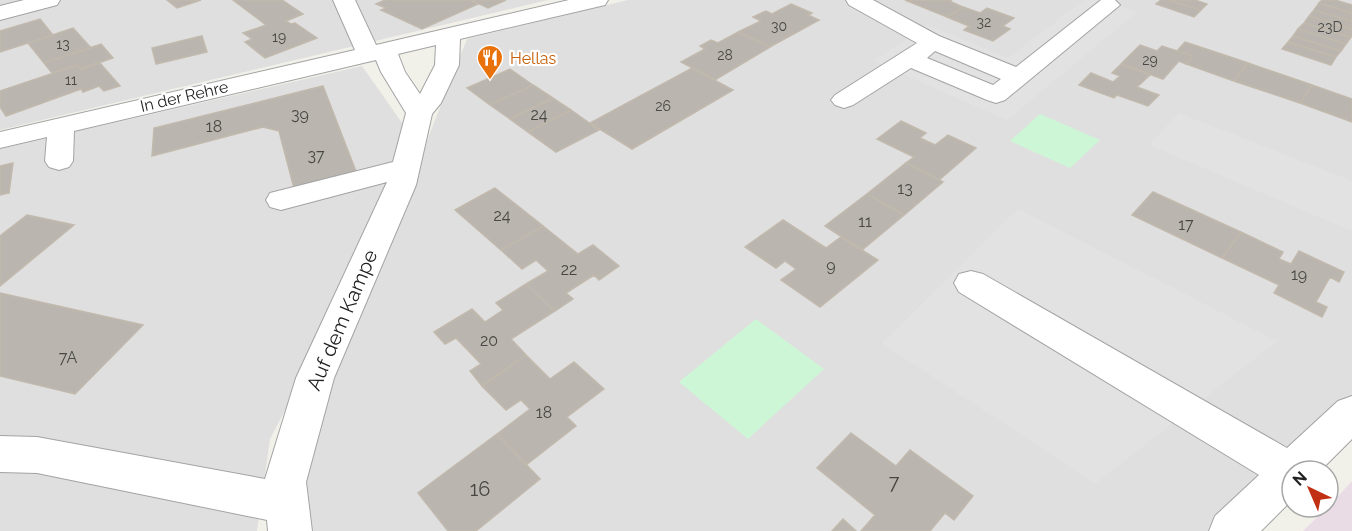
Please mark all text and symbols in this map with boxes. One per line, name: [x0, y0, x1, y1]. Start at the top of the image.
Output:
house number: 32: [977, 14, 991, 30]
house number: 30: [771, 18, 787, 34]
house number: 23D: [1318, 19, 1342, 35]
house number: 19: [272, 29, 286, 45]
house number: 13: [56, 36, 70, 52]
restaurant icon: Hellas: [475, 43, 505, 81]
house number: 28: [717, 47, 733, 63]
place label: Hellas: [510, 49, 556, 68]
house number: 29: [1142, 52, 1158, 68]
house number: 11: [65, 72, 77, 88]
street label: In der Rehre: [138, 77, 230, 116]
house number: 26: [655, 98, 671, 114]
house number: 39: [291, 105, 309, 124]
house number: 24: [530, 105, 548, 124]
house number: 18: [206, 117, 222, 136]
house number: 37: [307, 146, 325, 165]
house number: 13: [897, 179, 913, 198]
house number: 24: [493, 206, 511, 225]
house number: 11: [858, 212, 872, 231]
house number: 17: [1178, 215, 1194, 234]
street label: Auf dem Kampe: [302, 246, 383, 394]
house number: 9: [826, 256, 836, 275]
house number: 22: [561, 260, 577, 279]
house number: 19: [1291, 265, 1307, 284]
house number: 20: [480, 331, 498, 350]
house number: 7A: [59, 348, 78, 367]
house number: 18: [536, 403, 552, 422]
north arrow: [1280, 459, 1340, 519]
text: N: [1289, 467, 1311, 490]
house number: 7: [889, 470, 900, 494]
house number: 16: [470, 477, 490, 501]

